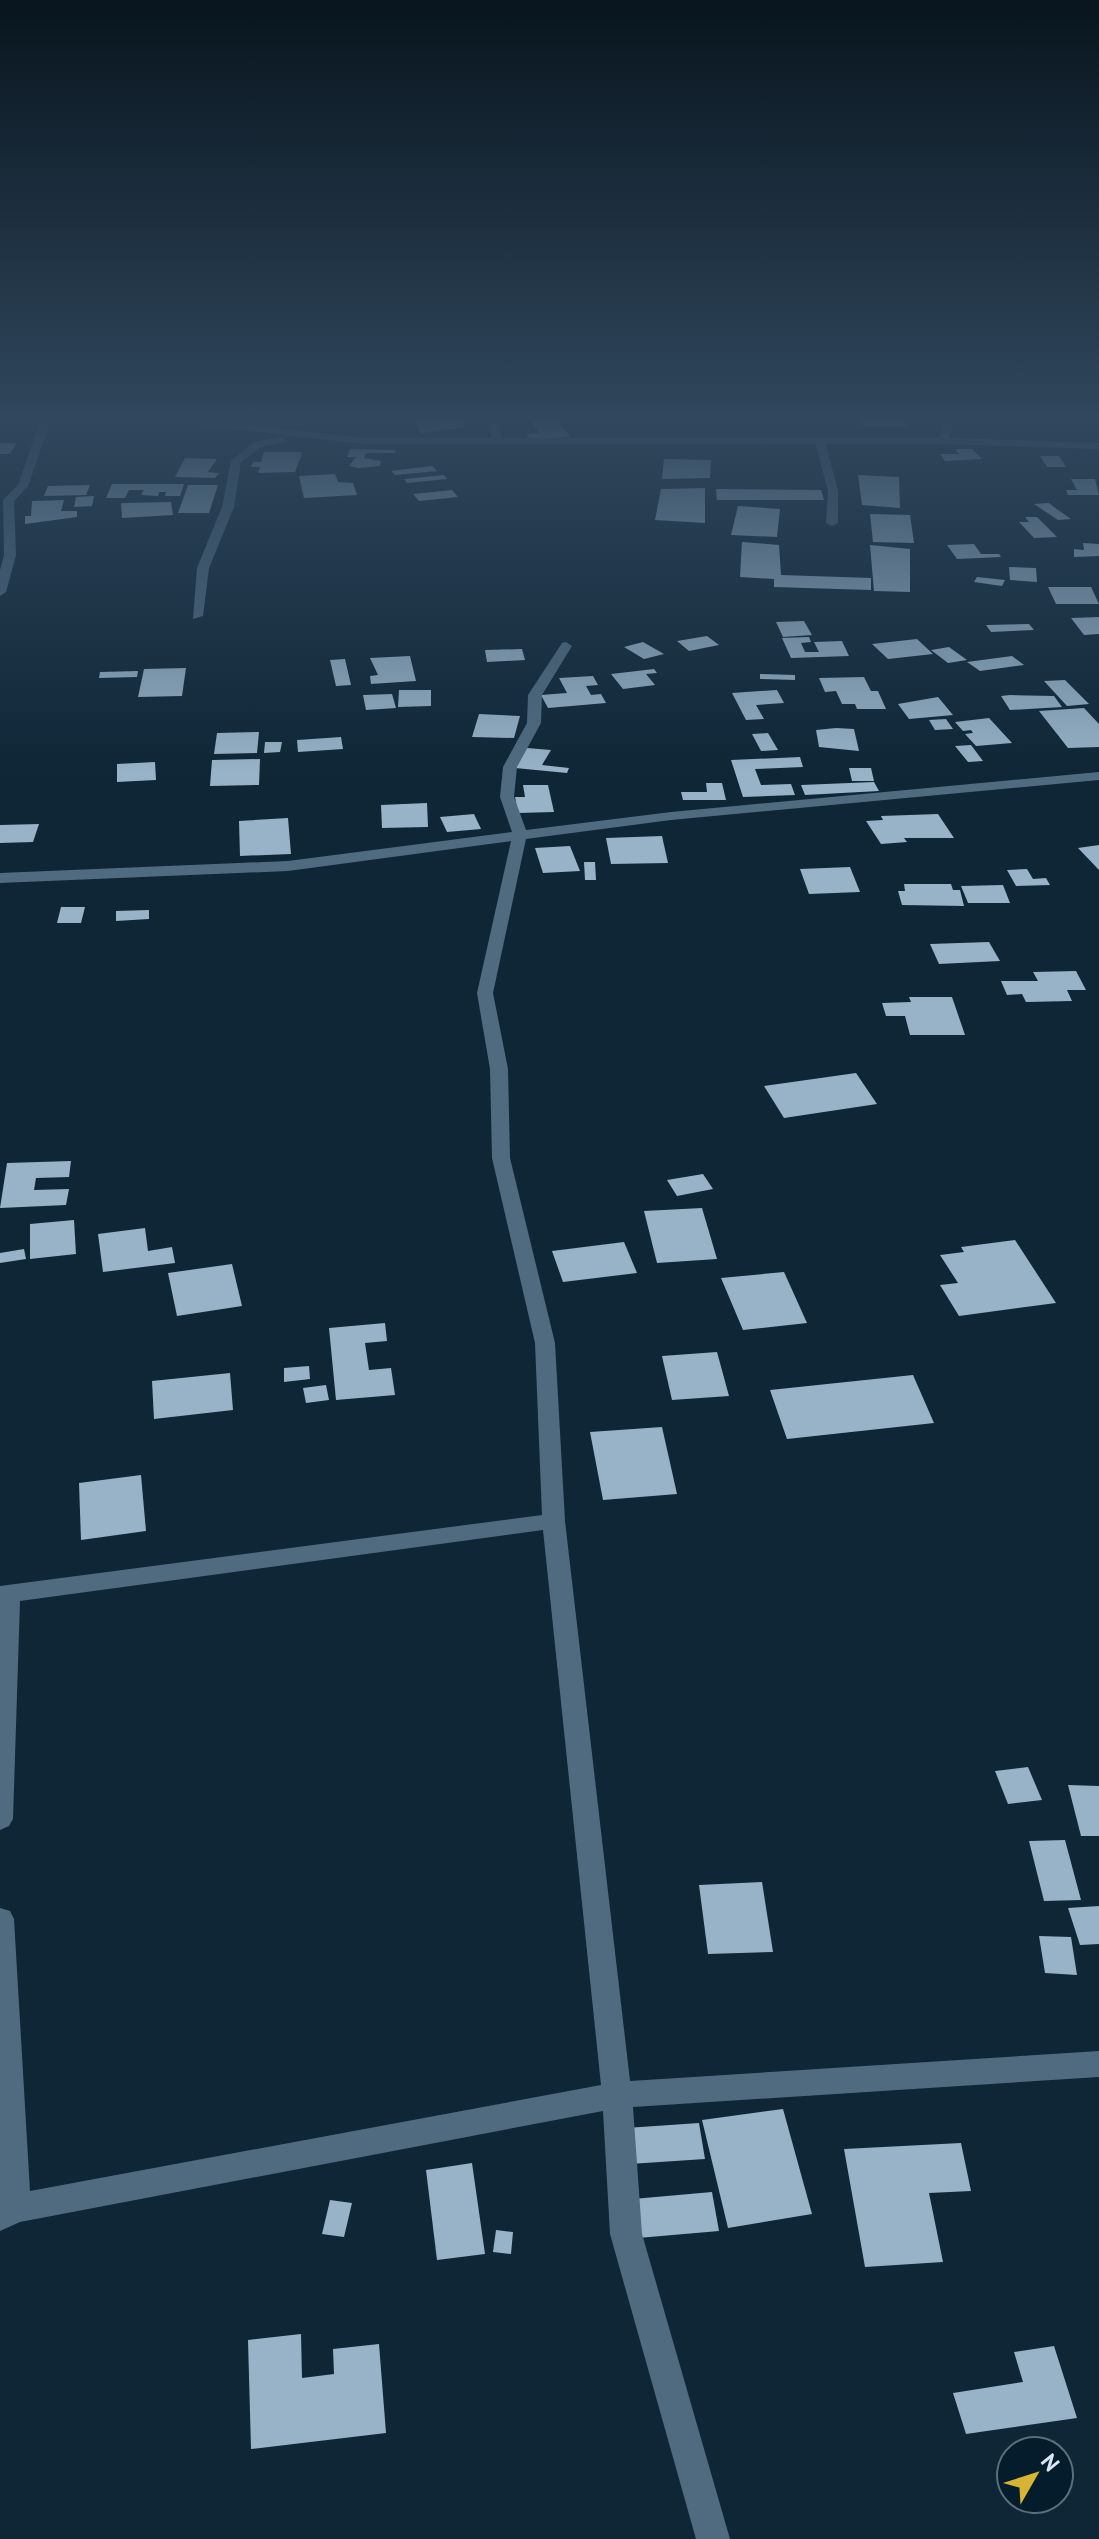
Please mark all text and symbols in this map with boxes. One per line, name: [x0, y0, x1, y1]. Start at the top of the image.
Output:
north arrow: [995, 2435, 1075, 2515]
text: N: [1035, 2448, 1066, 2477]

